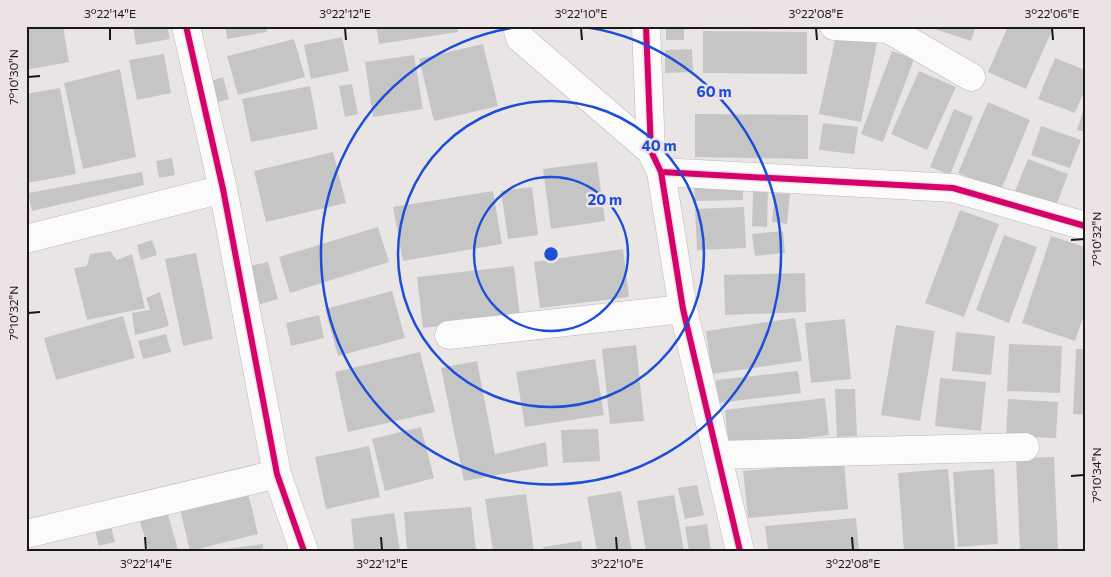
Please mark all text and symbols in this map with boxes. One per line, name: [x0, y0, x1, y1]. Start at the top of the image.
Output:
text: 3°22'14"E: [84, 6, 136, 20]
text: 3°22'12"E: [319, 6, 371, 20]
text: 3°22'10"E: [555, 6, 607, 20]
text: 3°22'08"E: [789, 6, 843, 20]
text: 3°22'06"E: [1025, 6, 1079, 20]
text: 7°10'30"N: [6, 49, 20, 105]
text: 60 m: [696, 82, 732, 100]
text: 40 m: [641, 136, 677, 154]
text: 20 m: [588, 190, 622, 208]
text: 7°10'32"N: [1089, 212, 1103, 266]
centre of rings: [542, 245, 560, 263]
text: 7°10'32"N: [6, 286, 20, 340]
text: 7°10'34"N: [1089, 447, 1103, 503]
text: 3°22'14"E: [120, 556, 172, 570]
text: 3°22'12"E: [356, 556, 408, 570]
text: 3°22'10"E: [591, 556, 643, 570]
text: 3°22'08"E: [826, 556, 880, 570]

